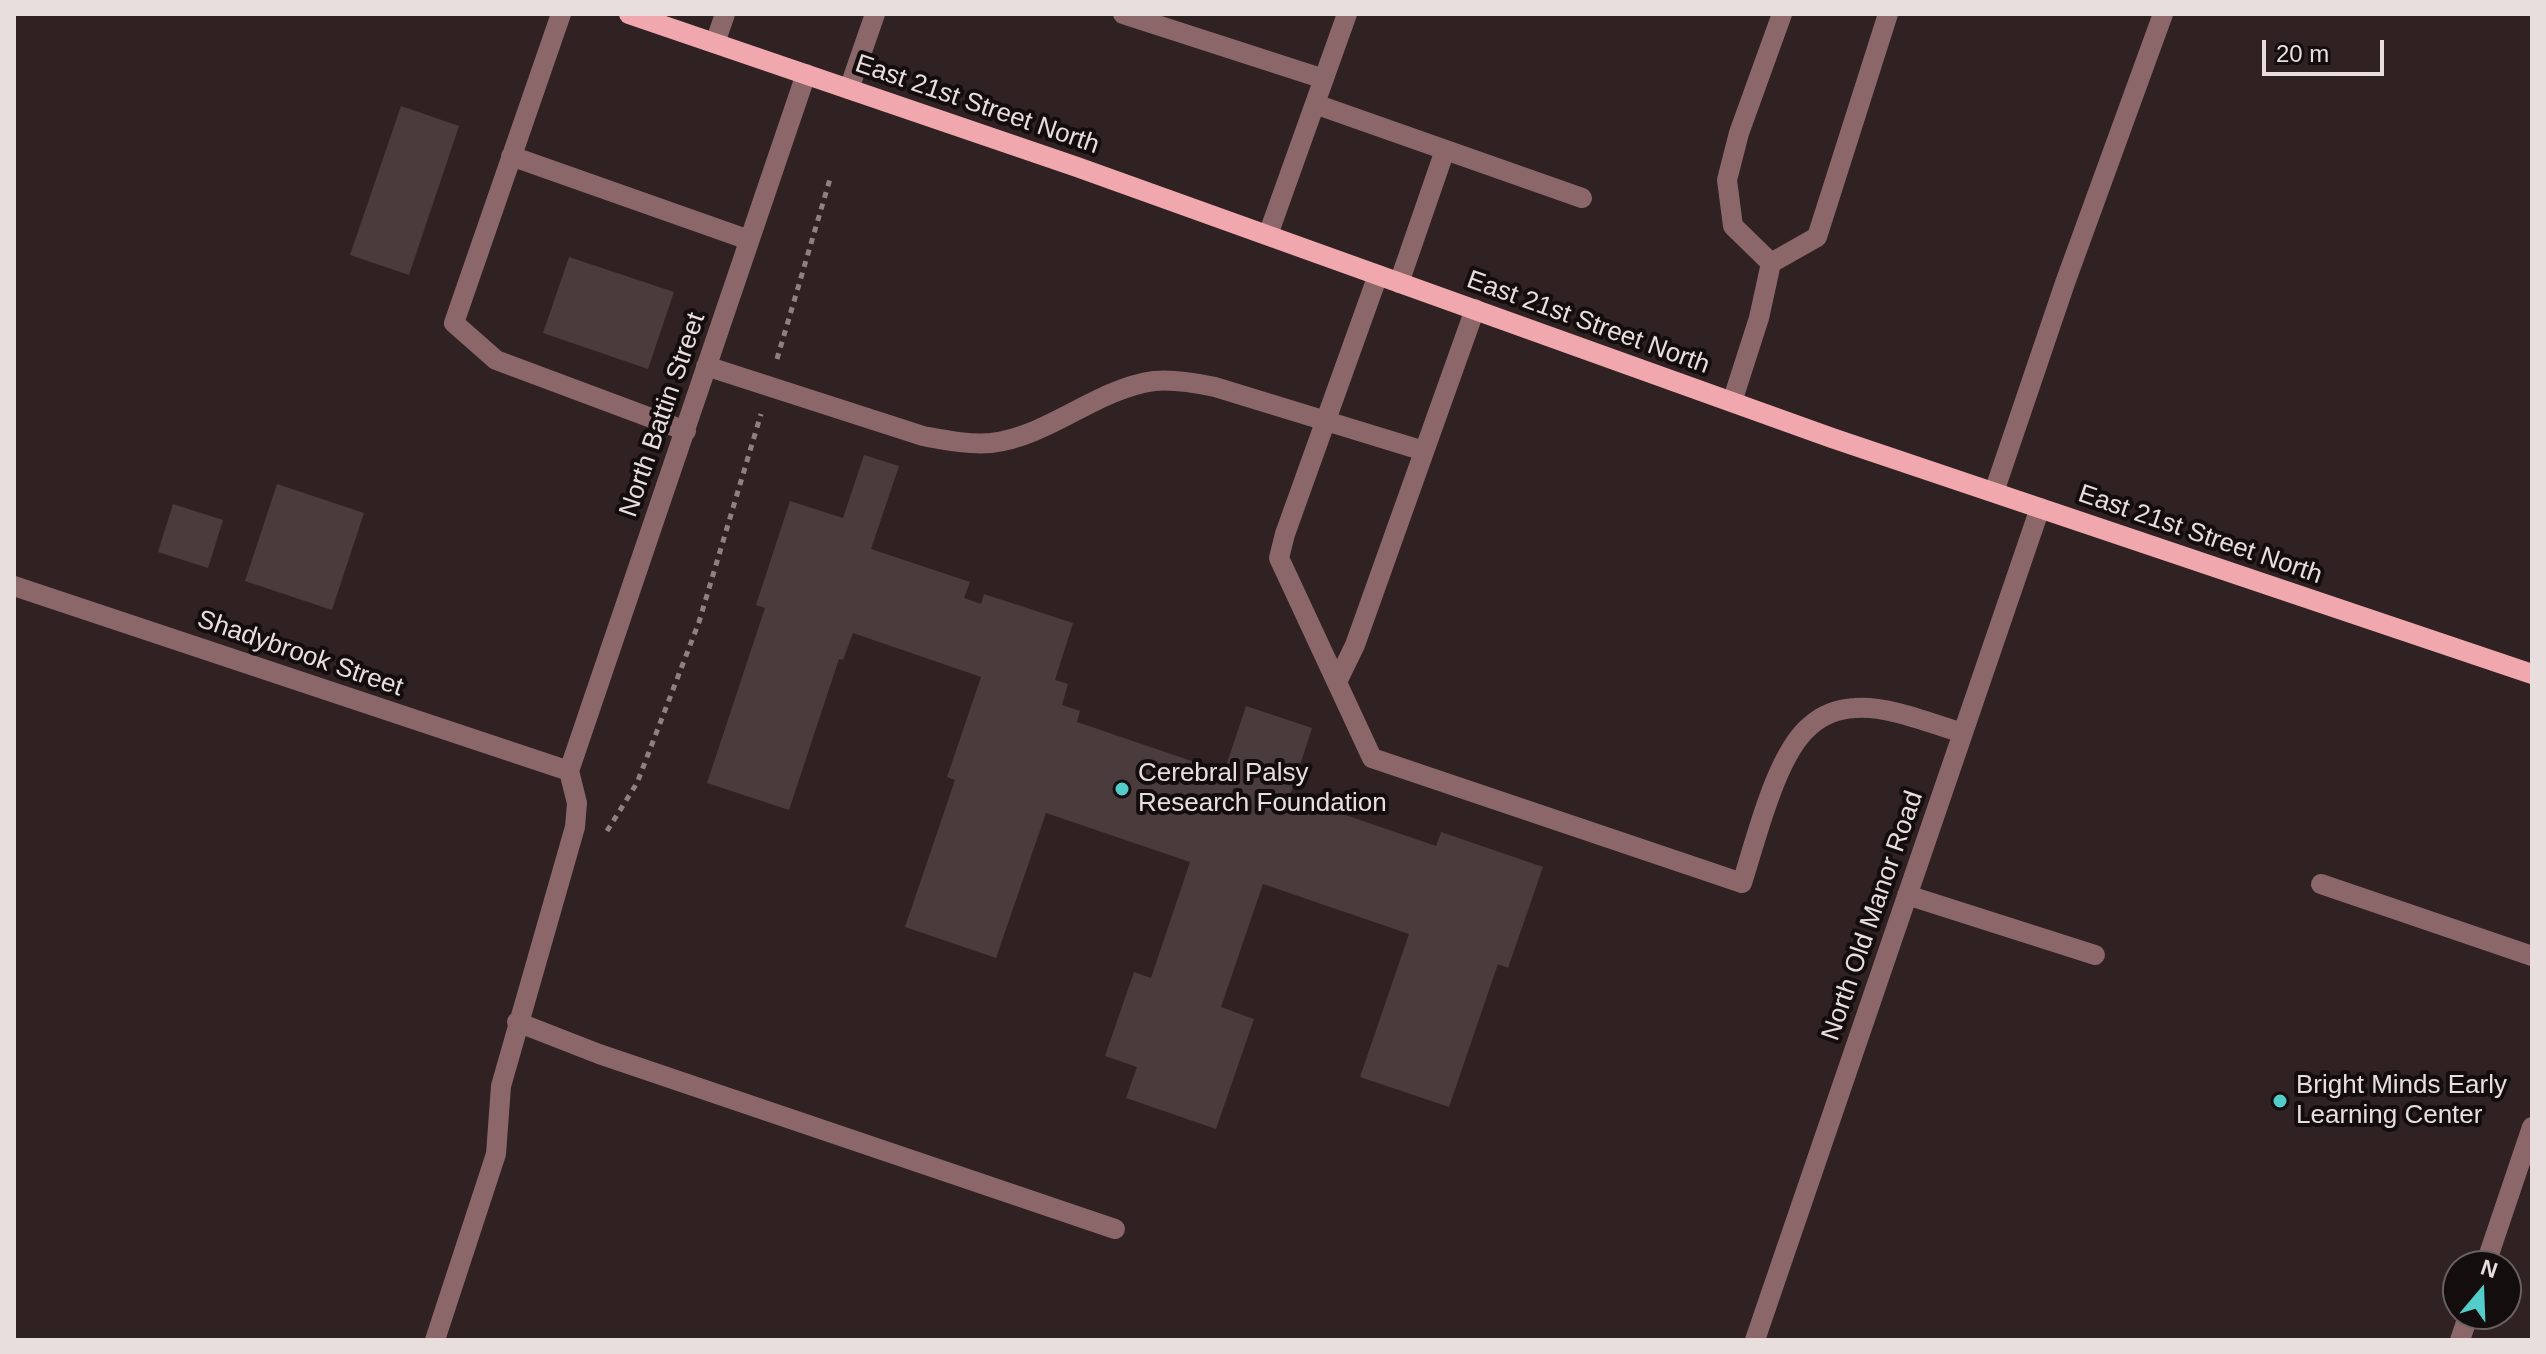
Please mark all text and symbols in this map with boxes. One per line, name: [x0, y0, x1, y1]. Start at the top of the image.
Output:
scale bar: [2266, 24, 2388, 74]
text: 20 m: [2276, 40, 2329, 67]
street label: East 21st Street North: [851, 49, 1103, 161]
street label: East 21st Street North: [1462, 265, 1714, 381]
street label: North Battin Street: [613, 309, 713, 521]
street label: East 21st Street North: [2074, 479, 2326, 591]
street label: Shadybrook Street: [193, 604, 407, 704]
place label: Cerebral Palsy Research Foundation: [1138, 758, 1387, 820]
marker: Cerebral Palsy Research Foundation: [1113, 780, 1131, 798]
street label: North Old Manor Road: [1816, 787, 1930, 1045]
place label: Bright Minds Early Learning Center: [2296, 1070, 2507, 1132]
marker: Bright Minds Early Learning Center: [2271, 1092, 2289, 1110]
north arrow: [2442, 1250, 2522, 1330]
text: N: [2478, 1254, 2501, 1283]

